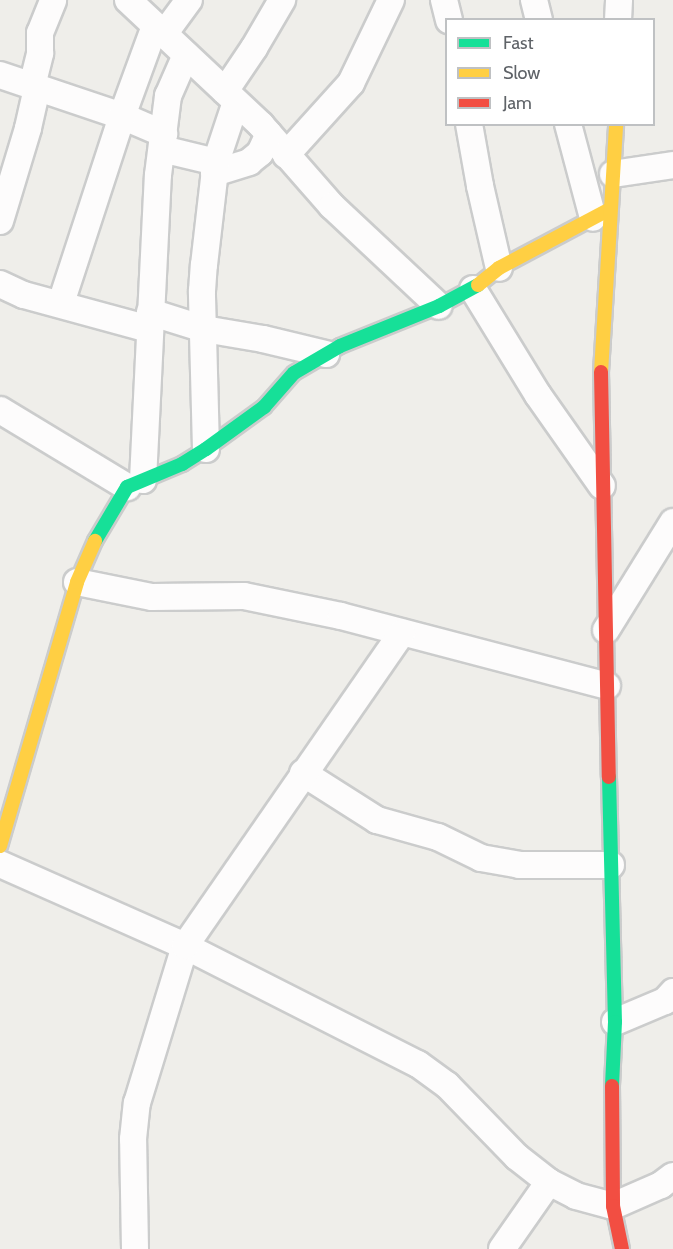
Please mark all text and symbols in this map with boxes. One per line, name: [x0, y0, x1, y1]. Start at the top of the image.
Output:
legend: [445, 18, 655, 126]
text: Fast: [503, 32, 534, 54]
text: Slow: [503, 62, 540, 84]
text: Jam: [503, 92, 532, 114]

